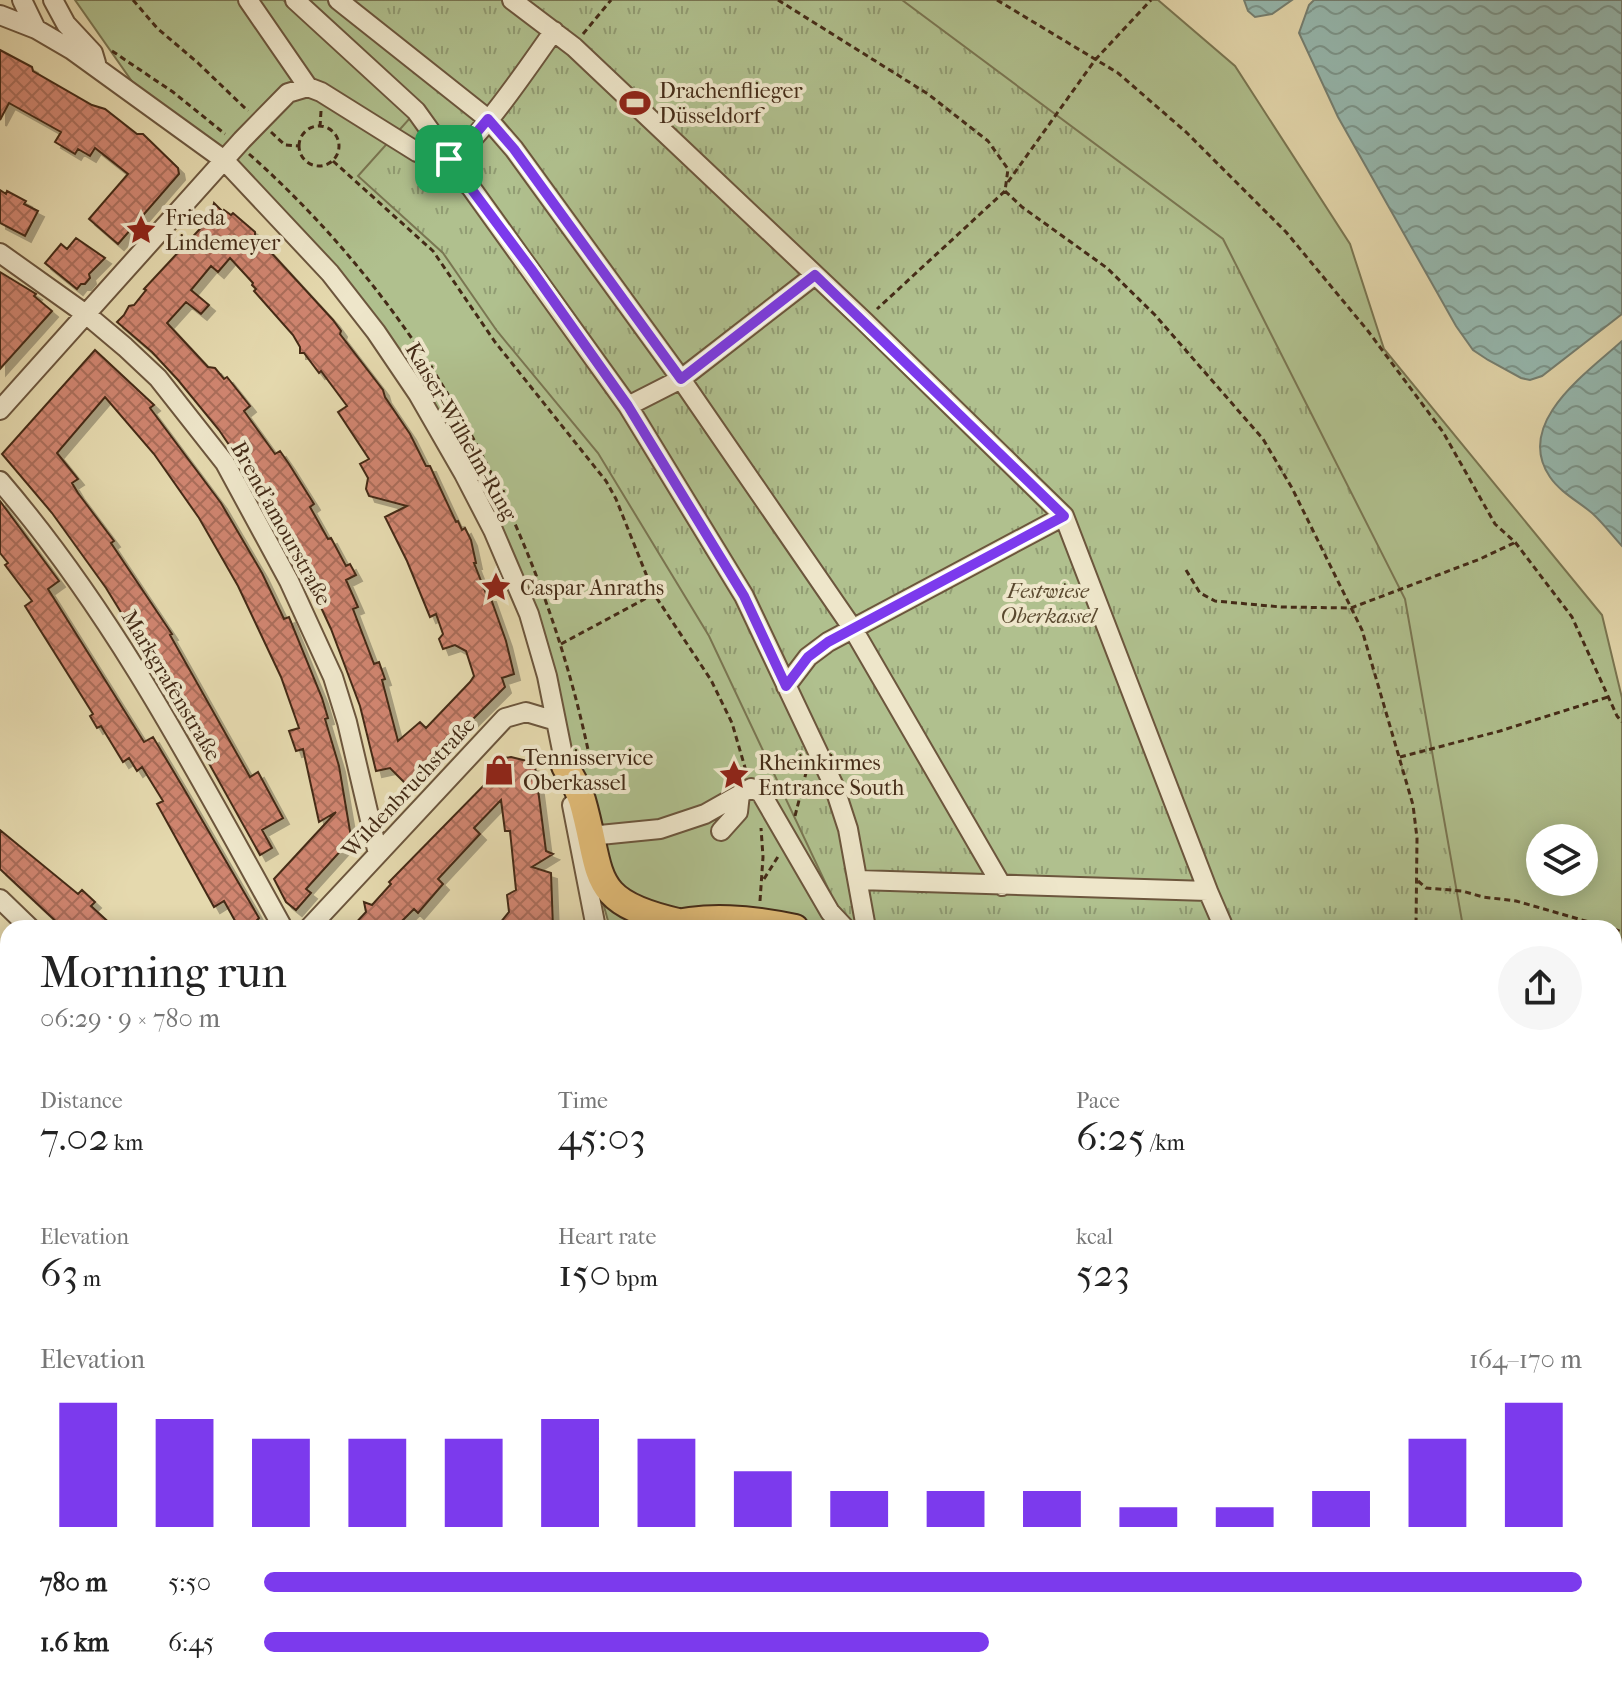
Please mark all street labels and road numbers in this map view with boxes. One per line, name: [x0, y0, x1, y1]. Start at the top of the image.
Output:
street label: Kaiser-Wilhelm-Ring: [400, 338, 523, 525]
street label: Brend'amourstraße: [225, 437, 337, 610]
street label: Markgrafenstraße: [116, 605, 226, 766]
street label: Wildenbruchstraße: [336, 712, 481, 864]

